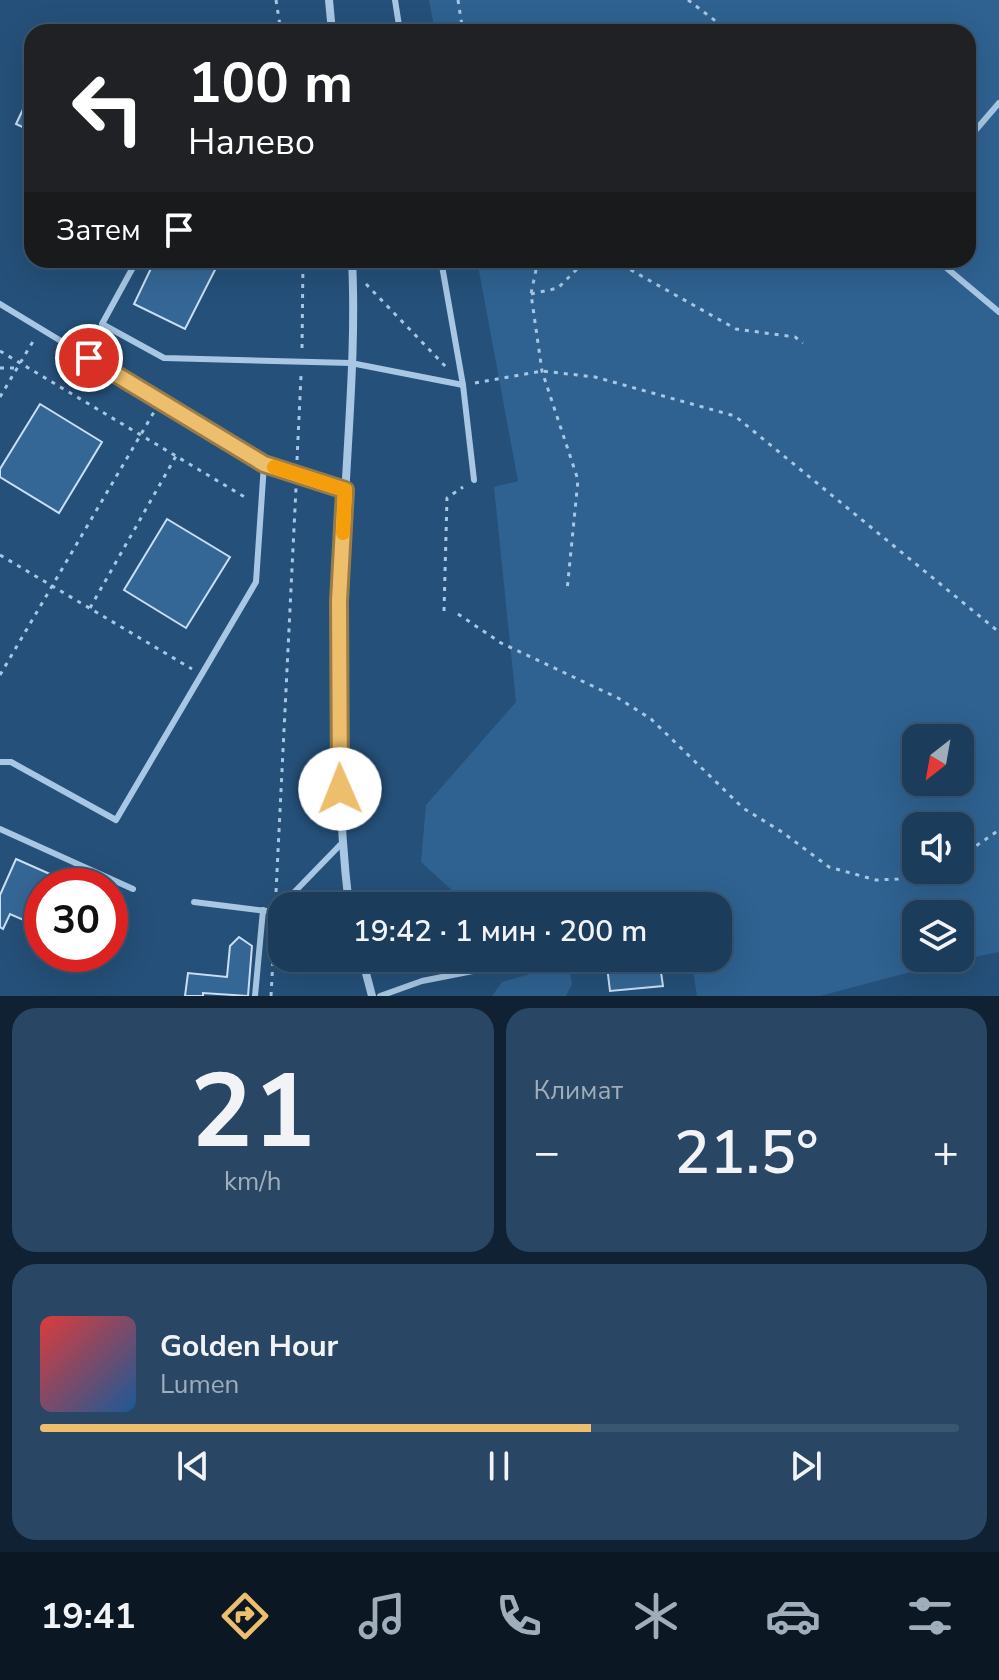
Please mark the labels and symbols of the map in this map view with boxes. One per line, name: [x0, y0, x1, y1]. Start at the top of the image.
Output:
pin: [55, 324, 123, 392]
north arrow: [902, 724, 974, 796]
position arrow: [298, 747, 382, 831]
speed limit sign: 30: [24, 868, 128, 972]

